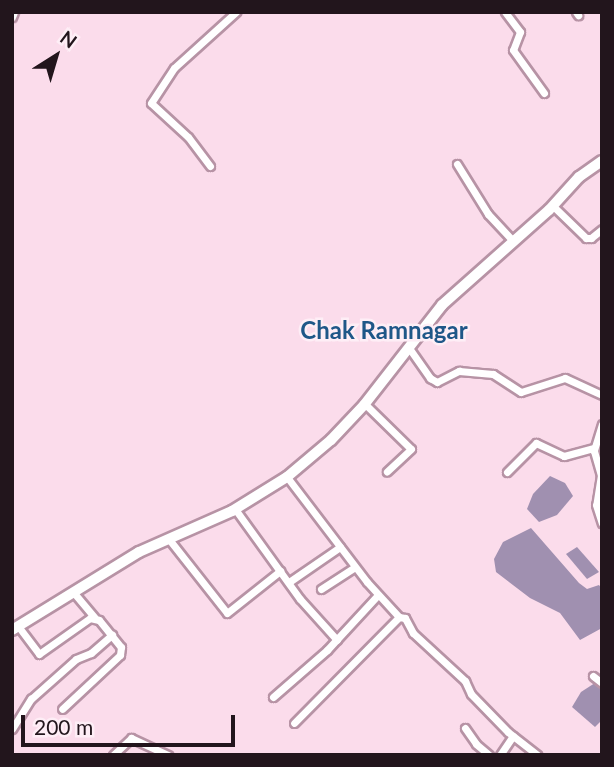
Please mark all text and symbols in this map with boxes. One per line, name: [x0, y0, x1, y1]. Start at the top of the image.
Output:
north arrow: [21, 21, 91, 91]
text: N: [56, 25, 82, 52]
district label: Chak Ramnagar: [300, 316, 468, 344]
scale bar: [24, 700, 238, 744]
text: 200 m: [34, 714, 93, 739]

